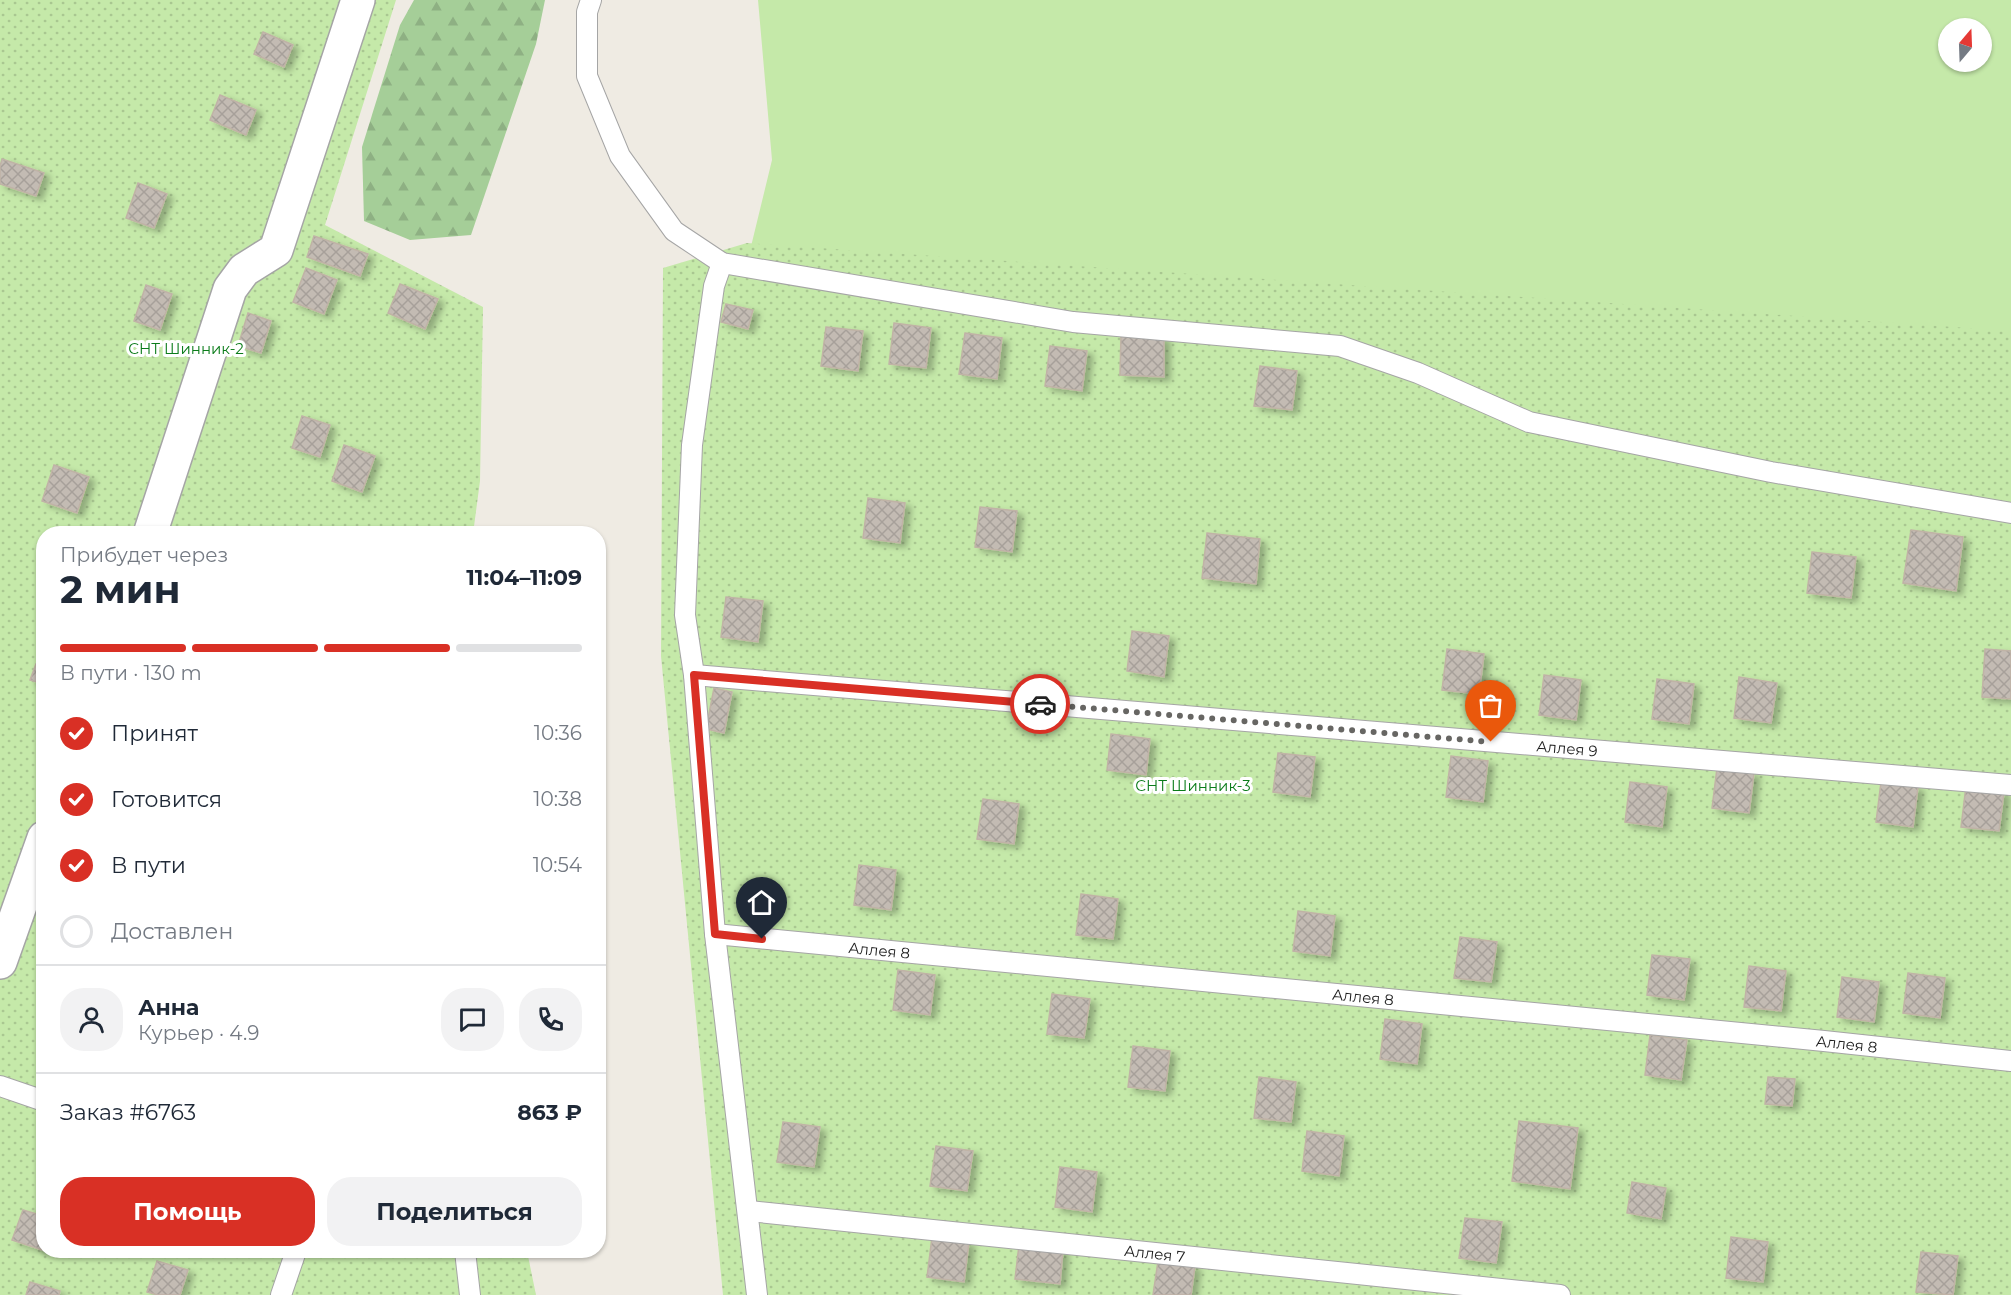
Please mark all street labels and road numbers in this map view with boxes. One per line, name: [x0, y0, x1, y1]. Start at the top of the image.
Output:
street label: Аллея 9: [1536, 736, 1598, 760]
street label: Аллея 8: [848, 937, 911, 962]
street label: Аллея 8: [1331, 984, 1395, 1009]
street label: Аллея 8: [1815, 1031, 1878, 1056]
street label: Аллея 7: [1123, 1240, 1186, 1266]

